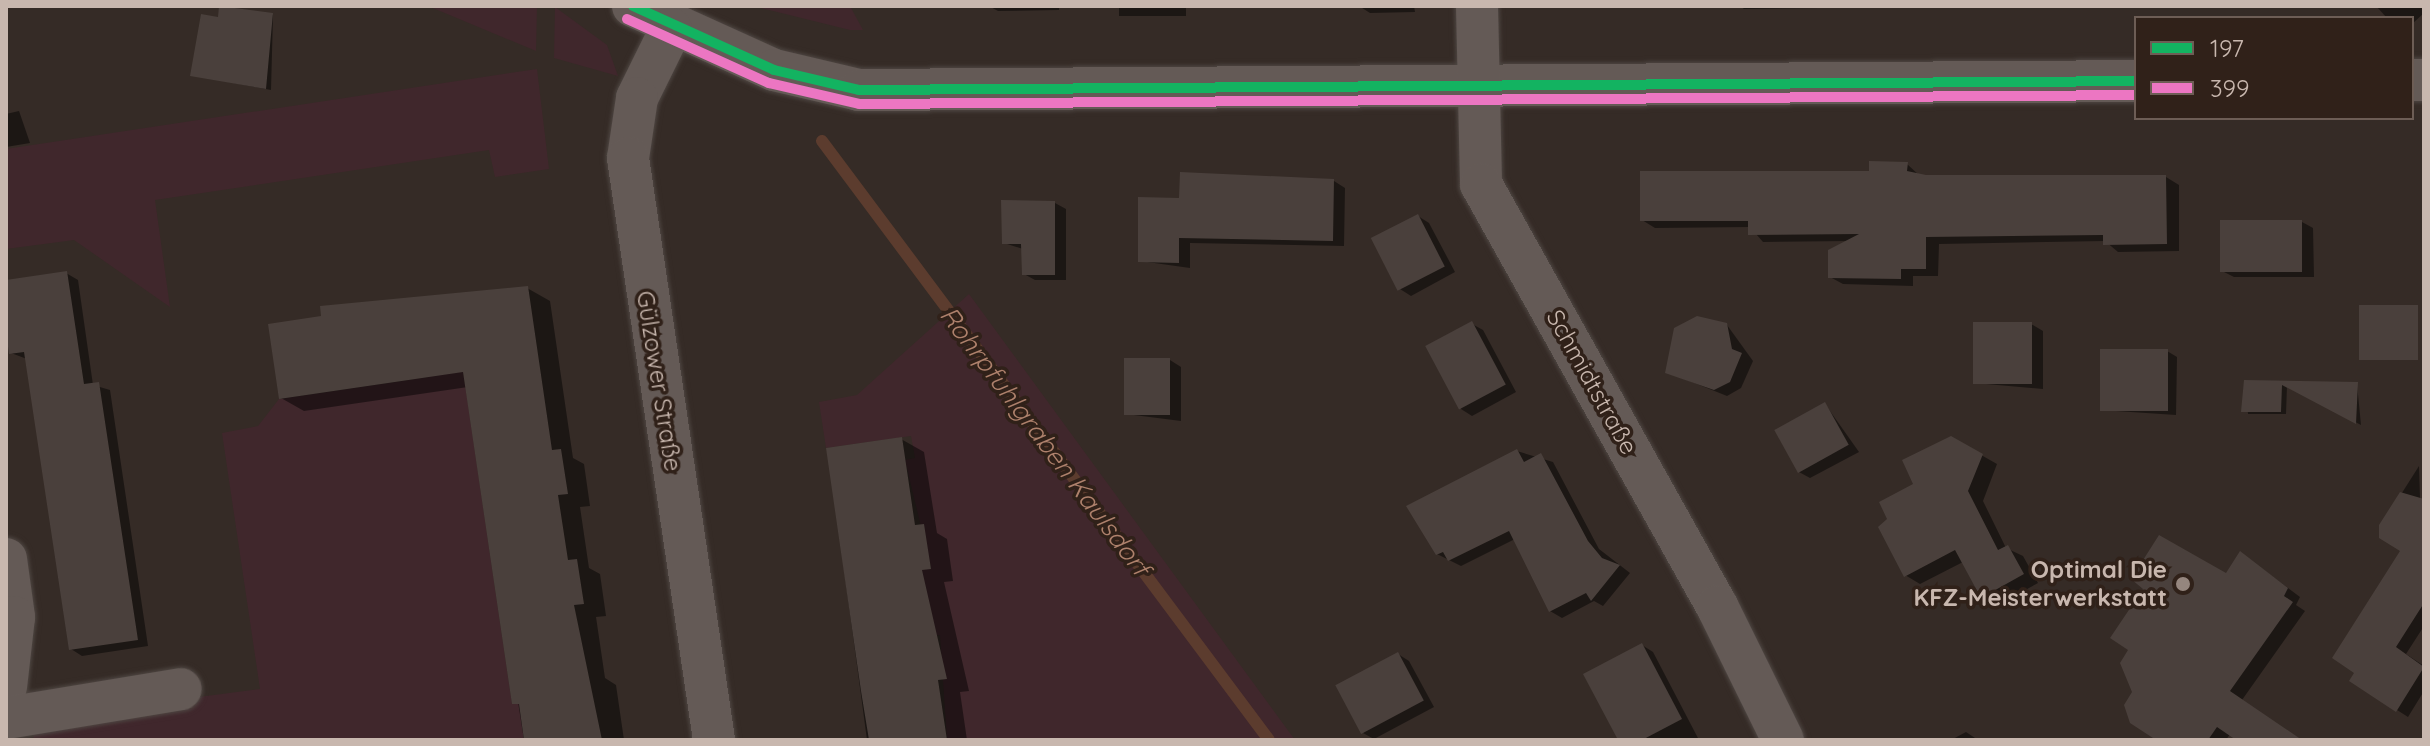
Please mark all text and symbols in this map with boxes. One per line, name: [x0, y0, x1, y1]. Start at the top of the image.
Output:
legend: [2134, 16, 2414, 120]
text: 197: [2210, 33, 2244, 63]
text: 399: [2210, 73, 2249, 103]
street label: Gülzower Straße: [631, 289, 687, 473]
water label: Rohrpfuhlgraben Kaulsdorf: [933, 300, 1157, 582]
street label: Schmidtstraße: [1540, 305, 1644, 459]
place label: Optimal Die KFZ-Meisterwerkstatt: [1914, 556, 2167, 612]
marker: Optimal Die KFZ-Meisterwerkstatt: [2174, 575, 2192, 593]

